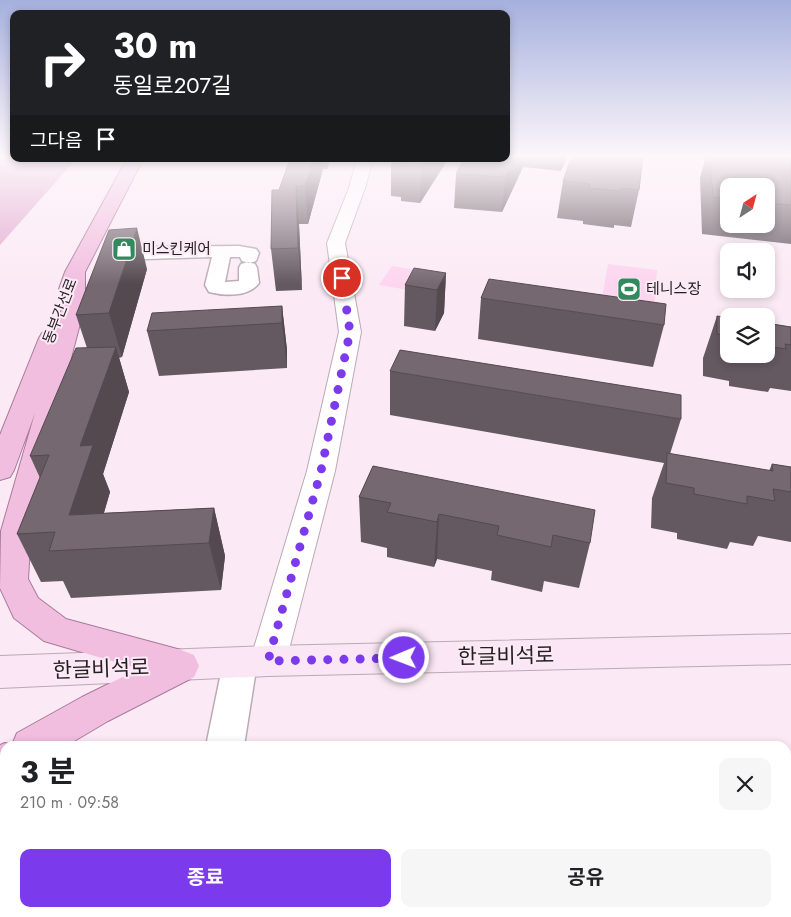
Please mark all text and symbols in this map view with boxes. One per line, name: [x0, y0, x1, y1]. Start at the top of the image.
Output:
text: 30 m: [113, 21, 197, 71]
icon: right: [30, 30, 95, 95]
text: 동일로207길: [113, 69, 231, 101]
icon: arrive: [92, 125, 120, 153]
text: 그다음: [30, 127, 82, 154]
north arrow: [720, 178, 775, 232]
map controls: [720, 178, 775, 363]
shop icon: 미스킨케어: [111, 236, 137, 262]
place label: 미스킨케어: [142, 238, 211, 260]
button: sound: [720, 243, 775, 298]
pin: [321, 257, 363, 299]
icon: arrive: [328, 264, 356, 292]
street label: 동부간선로: [37, 275, 83, 347]
sports icon: 테니스장: [616, 276, 642, 302]
place label: 테니스장: [646, 278, 701, 300]
button: layers: [720, 308, 775, 363]
position arrow: [377, 631, 429, 683]
street label: 한글비석로: [457, 640, 555, 672]
street label: 한글비석로: [52, 652, 150, 686]
text: 3 분: [20, 750, 75, 793]
button: close: [719, 758, 771, 810]
text: 210 m · 09:58: [20, 791, 119, 814]
button: 종료: [20, 849, 391, 907]
button: 공유: [401, 849, 771, 907]

